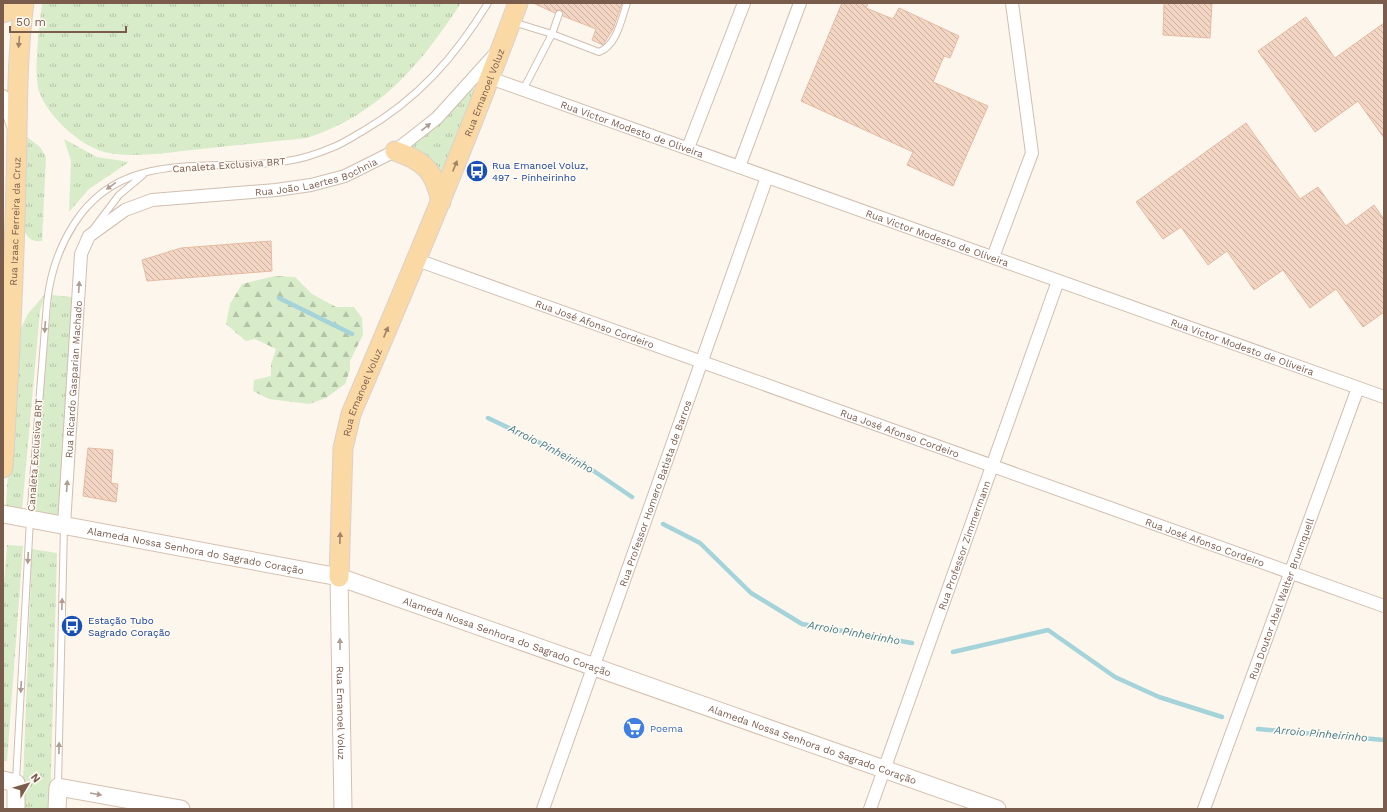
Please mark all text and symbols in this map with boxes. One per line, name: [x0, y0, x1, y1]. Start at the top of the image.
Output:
scale bar: [10, 8, 126, 34]
text: 50 m: [16, 15, 46, 29]
one-way arrow: [16, 36, 23, 48]
street label: Rua Emanoel Voluz: [462, 47, 506, 138]
street label: Rua Victor Modesto de Oliveira: [559, 98, 705, 159]
one-way arrow: [420, 122, 431, 131]
street label: Rua João Laertes Bochnia: [254, 155, 379, 197]
street label: Canaleta Exclusiva BRT: [172, 156, 286, 174]
street label: Rua Izaac Ferreira da Cruz: [7, 157, 22, 286]
bus stop icon: Rua Emanoel Voluz, 497 - Pinheirinho: [464, 158, 490, 184]
one-way arrow: [453, 160, 459, 172]
place label: Rua Emanoel Voluz, 497 - Pinheirinho: [492, 160, 588, 183]
one-way arrow: [106, 182, 117, 190]
street label: Rua Victor Modesto de Oliveira: [864, 207, 1011, 268]
one-way arrow: [76, 281, 83, 293]
street label: Rua José Afonso Cordeiro: [534, 297, 656, 350]
street label: Rua Ricardo Gasparian Machado: [63, 300, 84, 458]
street label: Rua Victor Modesto de Oliveira: [1170, 316, 1316, 377]
one-way arrow: [42, 321, 48, 333]
one-way arrow: [383, 326, 389, 338]
street label: Rua Emanoel Voluz: [340, 347, 384, 437]
street label: Canaleta Exclusiva BRT: [26, 398, 44, 512]
street label: Rua Professor Homero Batista de Barros: [617, 399, 693, 588]
street label: Rua José Afonso Cordeiro: [839, 407, 961, 459]
water label: Arroio Pinheirinho: [505, 421, 596, 476]
street label: Rua Professor Zimmermann: [936, 479, 992, 611]
one-way arrow: [63, 480, 70, 492]
street label: Rua José Afonso Cordeiro: [1144, 516, 1266, 568]
street label: Rua Doutor Abel Walter Brunnquell: [1246, 516, 1316, 681]
street label: Alameda Nossa Senhora do Sagrado Coração: [86, 524, 305, 576]
one-way arrow: [337, 532, 344, 544]
one-way arrow: [25, 552, 31, 565]
street label: Alameda Nossa Senhora do Sagrado Coração: [401, 594, 613, 678]
one-way arrow: [59, 598, 66, 610]
bus stop icon: Estação Tubo Sagrado Coração: [59, 613, 85, 639]
place label: Estação Tubo Sagrado Coração: [88, 615, 170, 638]
water label: Arroio Pinheirinho: [806, 618, 901, 648]
one-way arrow: [337, 637, 343, 650]
street label: Rua Emanoel Voluz: [335, 666, 348, 760]
one-way arrow: [18, 681, 24, 694]
street label: Alameda Nossa Senhora do Sagrado Coração: [707, 702, 918, 786]
supermarket icon: Poema: [621, 715, 647, 741]
place label: Poema: [650, 723, 683, 734]
water label: Arroio Pinheirinho: [1273, 723, 1368, 745]
one-way arrow: [56, 741, 62, 754]
north arrow: [8, 764, 48, 804]
text: N: [28, 771, 43, 785]
one-way arrow: [90, 791, 102, 797]

